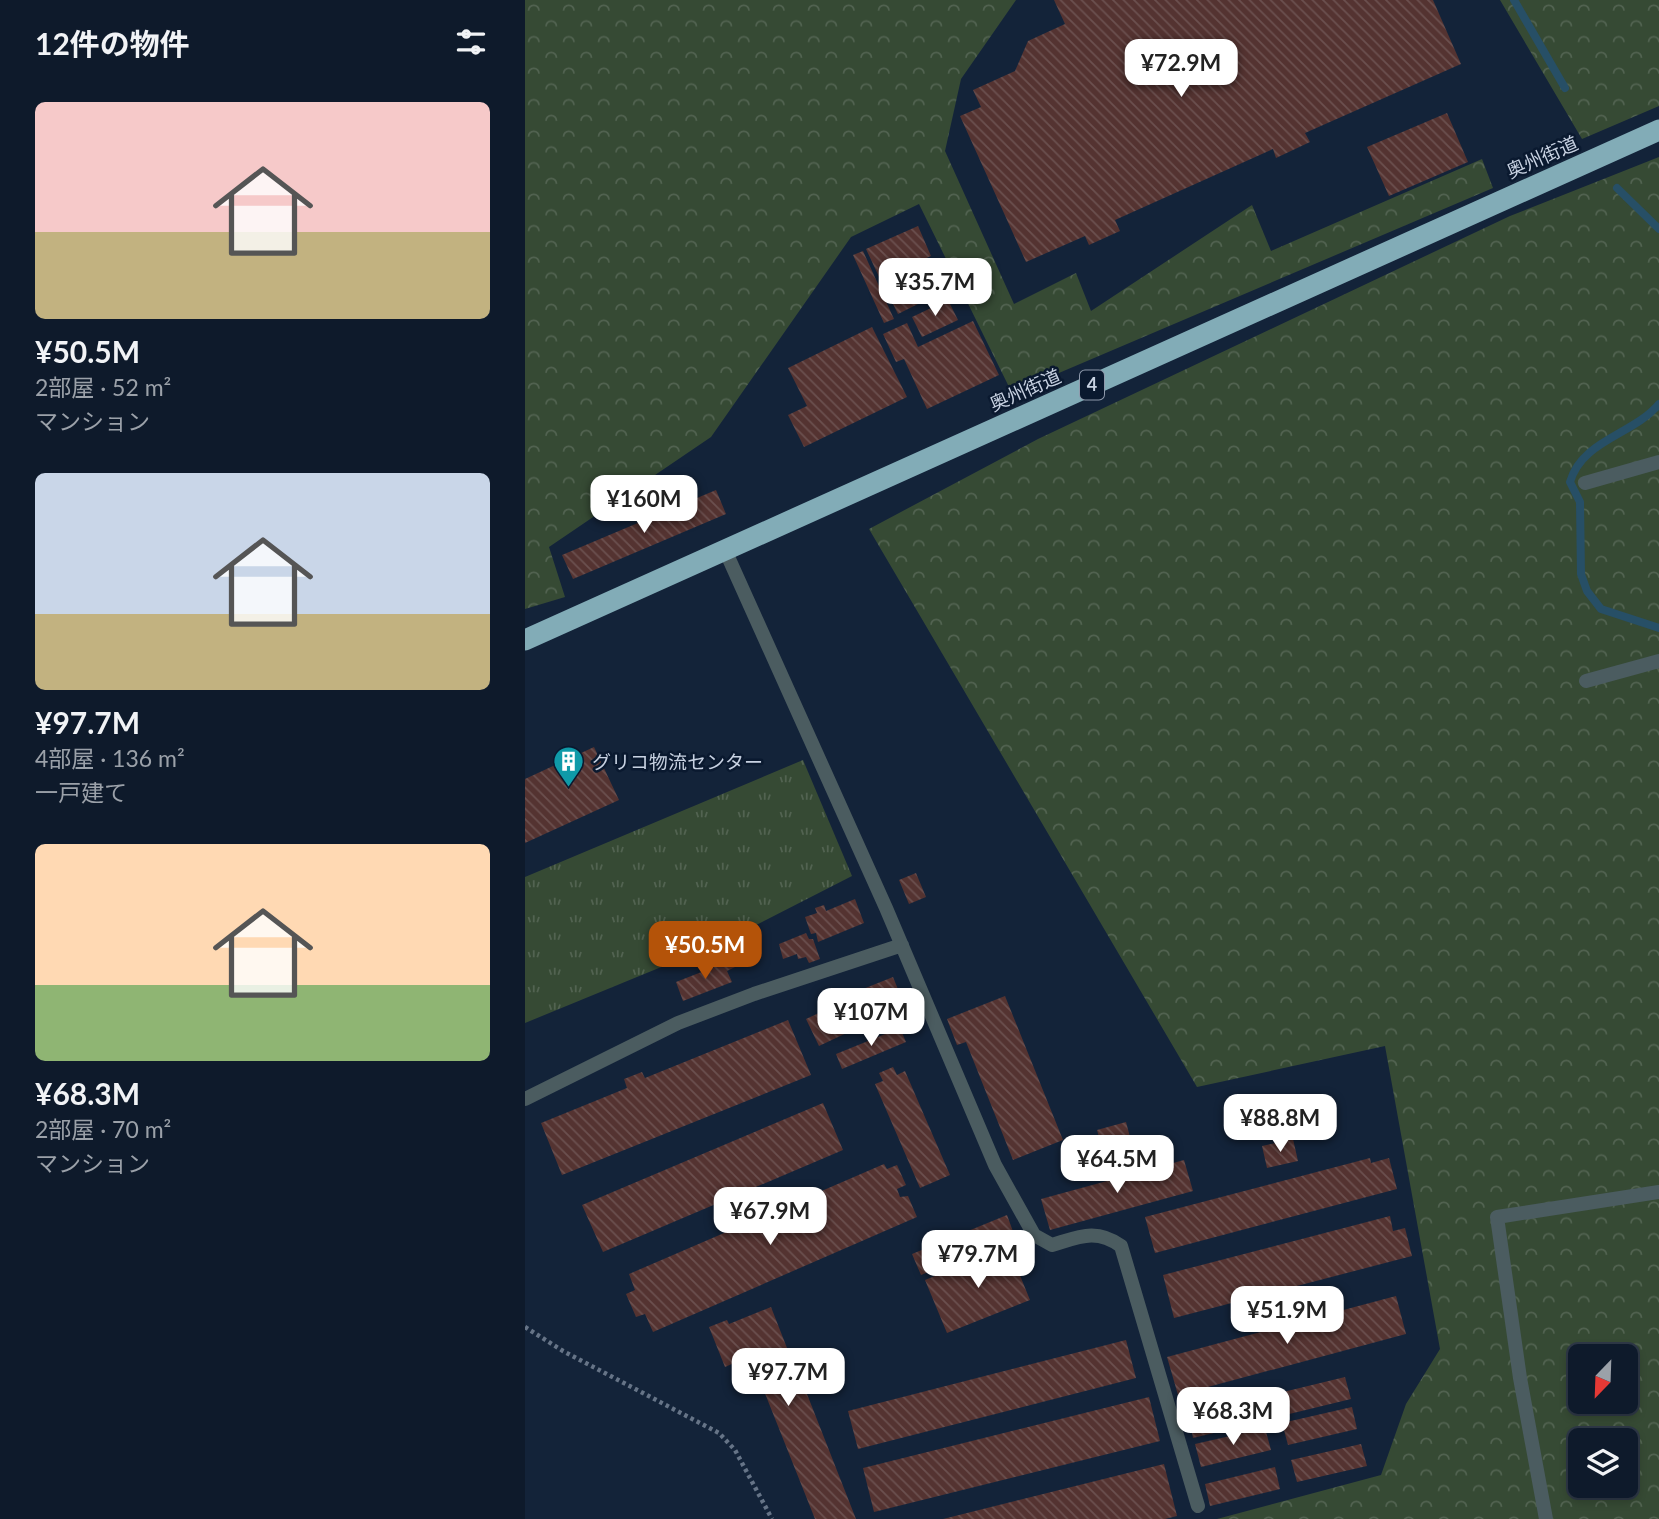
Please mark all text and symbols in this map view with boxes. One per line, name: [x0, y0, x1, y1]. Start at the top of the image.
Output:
icon: filters: [452, 23, 490, 61]
text: 12件の物件: [35, 25, 190, 61]
pin: ¥72.9M: [1124, 40, 1238, 99]
text: ¥72.9M: [1141, 48, 1221, 76]
street label: 奥州街道: [1502, 131, 1581, 183]
icon: home: [200, 148, 326, 274]
pin: ¥35.7M: [878, 258, 992, 318]
text: ¥35.7M: [895, 267, 975, 295]
text: ¥50.5M: [35, 333, 140, 369]
street label: 奥州街道: [985, 364, 1064, 416]
road number: 4: [1080, 370, 1104, 400]
text: 2部屋 · 52 m²: [35, 373, 171, 401]
text: マンション: [35, 407, 150, 435]
pin: ¥160M: [595, 476, 693, 535]
text: ¥160M: [606, 484, 682, 512]
icon: home: [200, 519, 326, 645]
text: ¥97.7M: [35, 704, 140, 740]
text: 4部屋 · 136 m²: [35, 744, 185, 772]
building icon: グリコ物流センター: [552, 745, 586, 789]
place label: グリコ物流センター: [592, 750, 763, 773]
text: 一戸建て: [35, 778, 127, 806]
icon: home: [200, 890, 326, 1016]
pin: ¥50.5M: [648, 922, 762, 981]
text: ¥50.5M: [665, 930, 745, 958]
pin: ¥107M: [822, 988, 920, 1048]
text: ¥107M: [833, 997, 909, 1025]
text: ¥68.3M: [35, 1075, 140, 1111]
pin: ¥88.8M: [1223, 1094, 1337, 1154]
text: ¥88.8M: [1240, 1103, 1320, 1131]
text: 2部屋 · 70 m²: [35, 1115, 171, 1143]
pin: ¥64.5M: [1060, 1136, 1174, 1195]
text: ¥64.5M: [1077, 1144, 1157, 1172]
text: マンション: [35, 1149, 150, 1177]
pin: ¥67.9M: [713, 1188, 827, 1247]
text: ¥67.9M: [730, 1196, 810, 1224]
pin: ¥79.7M: [921, 1230, 1035, 1290]
text: ¥79.7M: [938, 1239, 1018, 1267]
pin: ¥51.9M: [1230, 1286, 1344, 1346]
text: ¥51.9M: [1247, 1295, 1327, 1323]
north arrow: [1568, 1344, 1638, 1414]
map controls: [1568, 1344, 1638, 1498]
pin: ¥97.7M: [731, 1348, 845, 1408]
text: ¥97.7M: [748, 1357, 828, 1385]
pin: ¥68.3M: [1176, 1388, 1290, 1447]
text: ¥68.3M: [1193, 1396, 1273, 1424]
button: layers: [1568, 1428, 1638, 1498]

